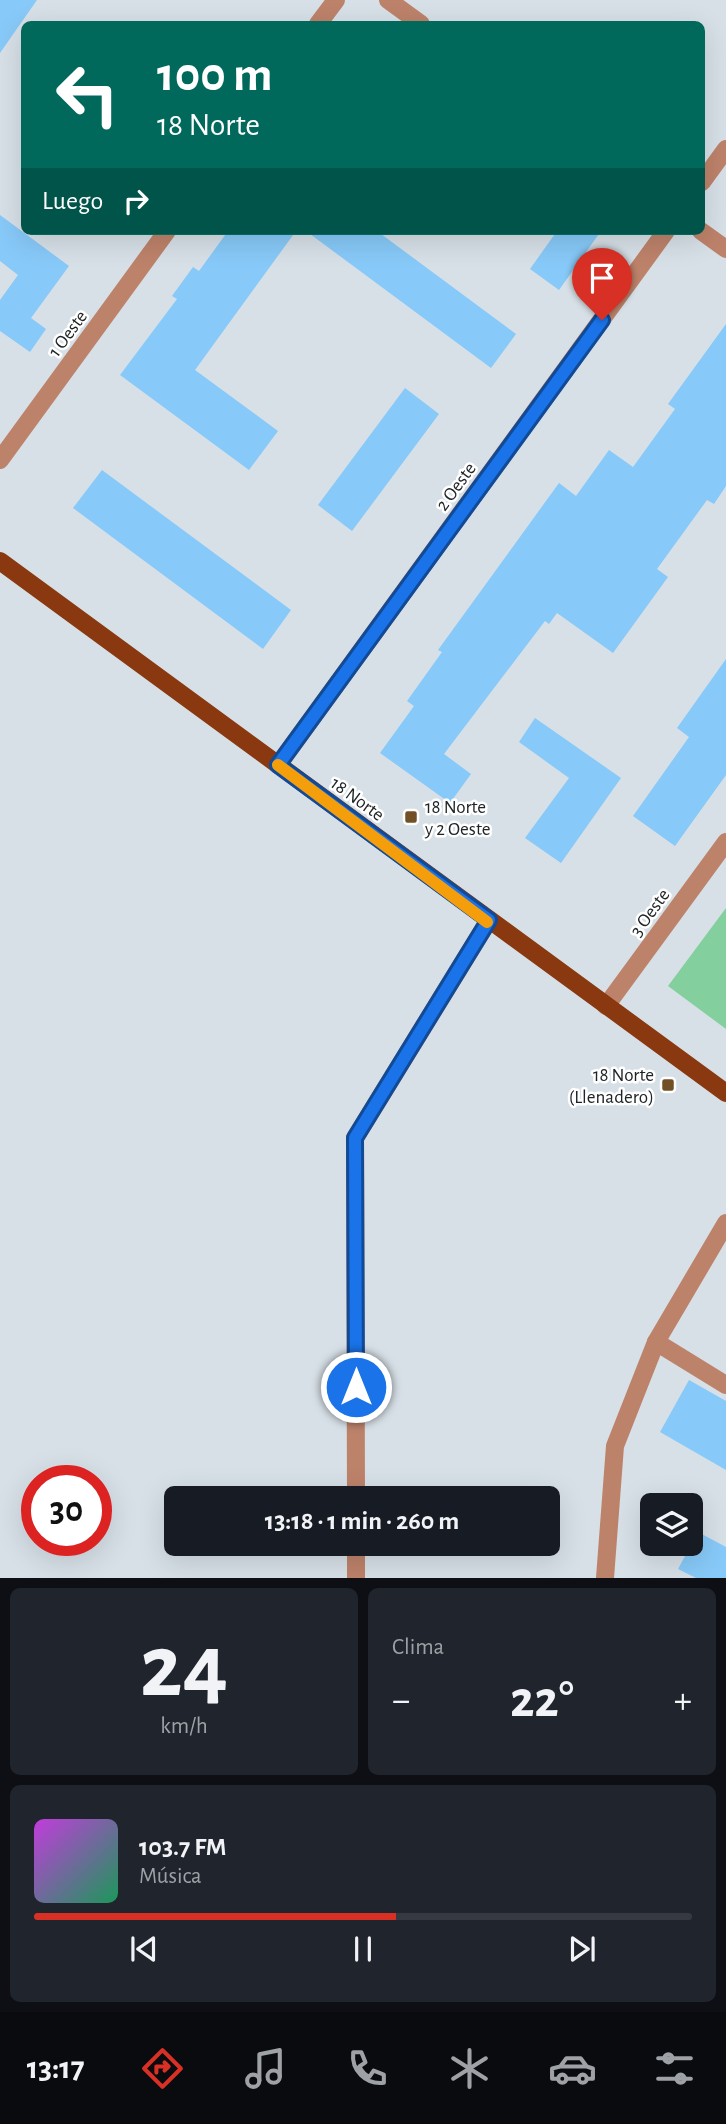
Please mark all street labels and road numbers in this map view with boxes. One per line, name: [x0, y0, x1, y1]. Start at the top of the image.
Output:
street label: 1 Oeste: [45, 307, 91, 361]
street label: 2 Oeste: [433, 459, 480, 514]
street label: 18 Norte: [327, 774, 387, 825]
street label: 3 Oeste: [627, 886, 674, 940]

